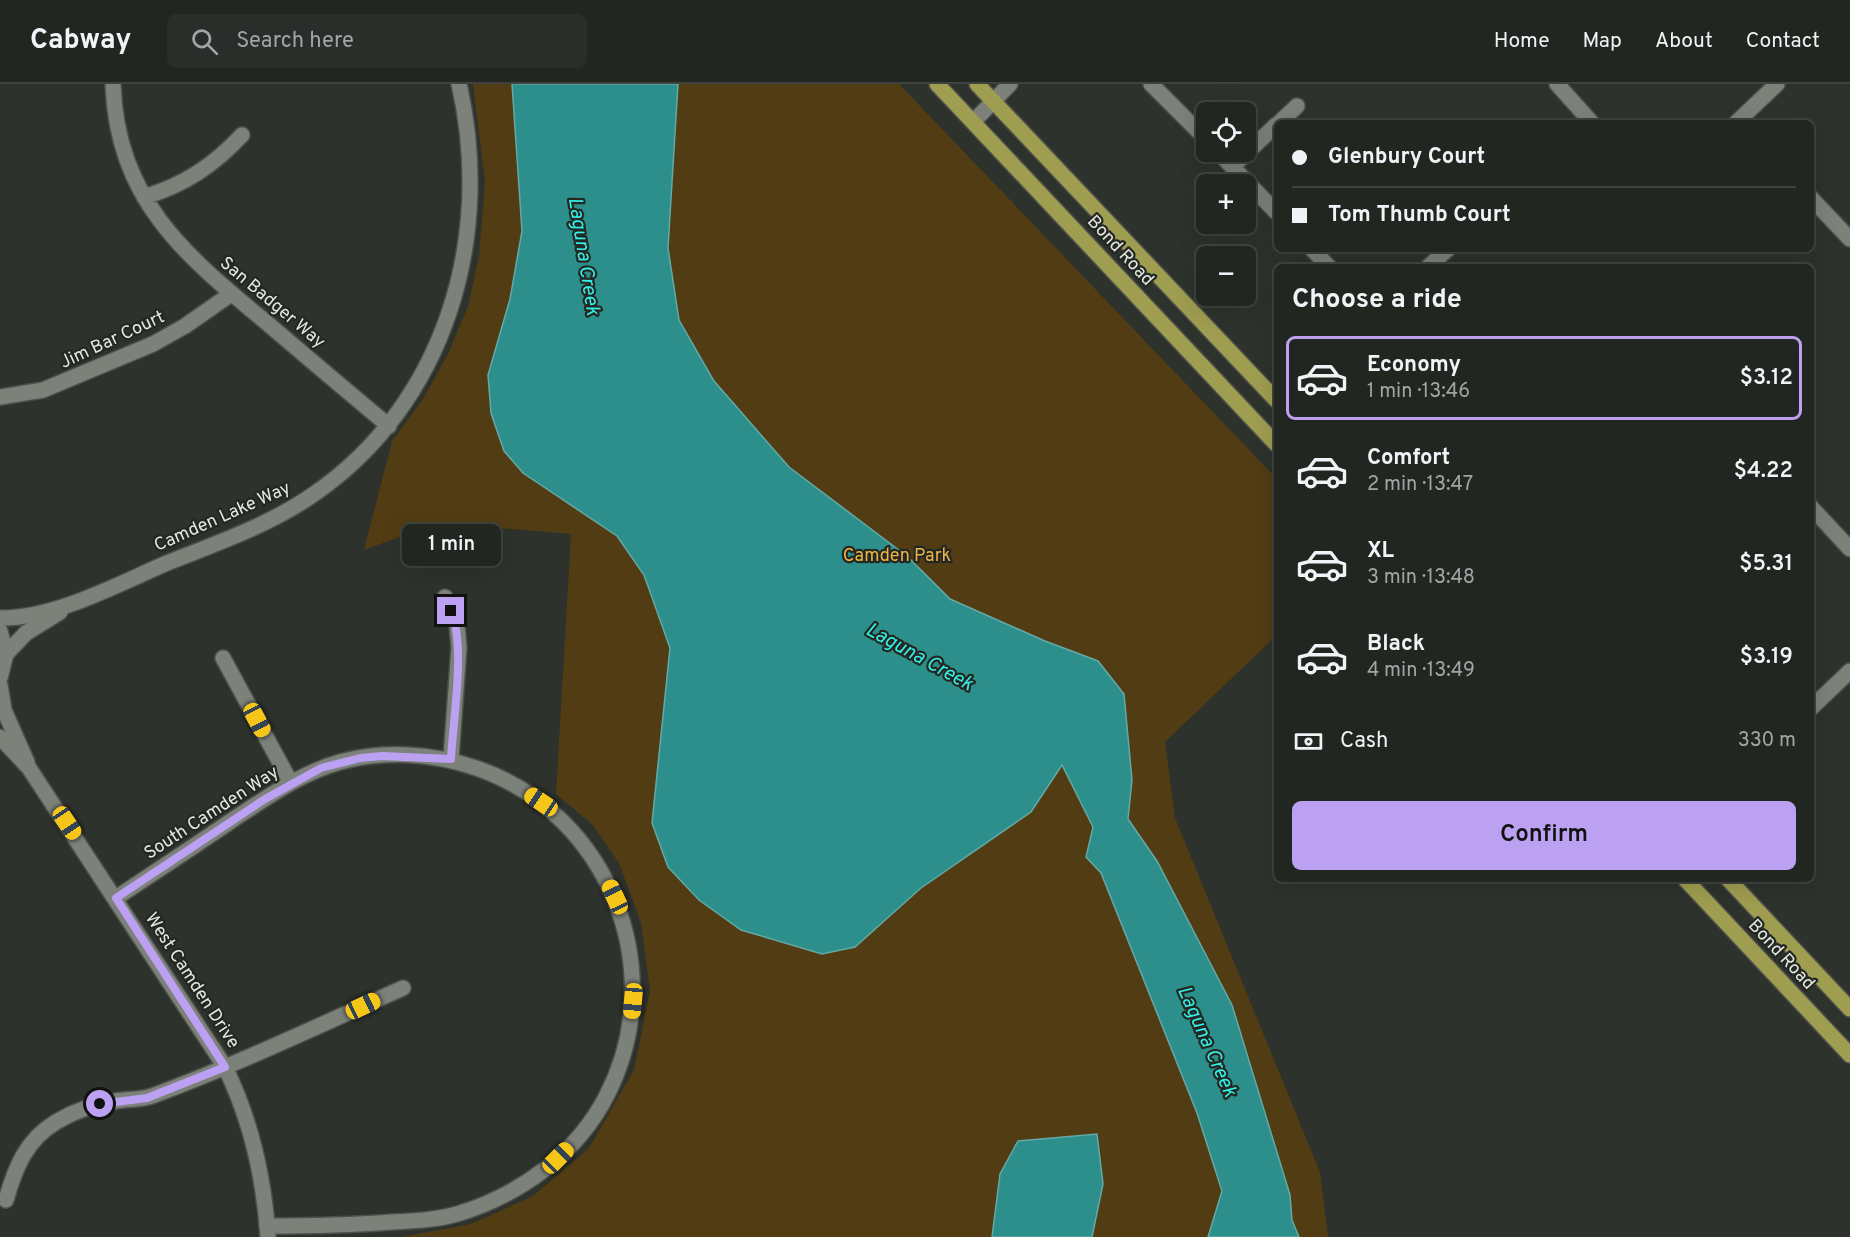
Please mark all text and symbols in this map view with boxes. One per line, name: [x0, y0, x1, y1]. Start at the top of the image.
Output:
search box: [167, 14, 587, 68]
text: Cabway: [30, 23, 131, 59]
icon: search: [188, 25, 221, 58]
text: Search here: [236, 28, 354, 55]
text: Home: [1494, 28, 1550, 55]
text: Map: [1583, 28, 1622, 55]
text: About: [1655, 28, 1713, 55]
text: Contact: [1746, 28, 1820, 55]
map controls: [1196, 102, 1256, 306]
button: locate: [1196, 102, 1256, 162]
text: Glenbury Court: [1328, 144, 1485, 171]
button: +: [1196, 174, 1256, 234]
water label: Laguna Creek: [561, 195, 605, 318]
text: Tom Thumb Court: [1328, 202, 1511, 229]
street label: Bond Road: [1081, 211, 1158, 291]
button: −: [1196, 246, 1256, 306]
street label: San Badger Way: [214, 252, 330, 354]
text: Choose a ride: [1292, 283, 1462, 317]
street label: Jim Bar Court: [57, 306, 169, 375]
icon: car: [1295, 351, 1349, 405]
text: Economy: [1367, 352, 1461, 379]
text: $3.12: [1740, 365, 1793, 392]
text: 1 min · 13:46: [1367, 379, 1470, 405]
icon: car: [1295, 444, 1349, 498]
text: Comfort: [1367, 445, 1450, 472]
text: $4.22: [1734, 458, 1793, 485]
text: 2 min · 13:47: [1367, 472, 1473, 498]
street label: Camden Lake Way: [151, 477, 294, 558]
callout: 1 min: [402, 524, 500, 566]
text: 1 min: [428, 532, 475, 558]
icon: car: [1295, 537, 1349, 591]
text: XL: [1367, 538, 1394, 565]
park label: Camden Park: [843, 545, 951, 568]
text: $5.31: [1739, 551, 1793, 578]
text: 3 min · 13:48: [1367, 565, 1475, 591]
route end: [437, 597, 464, 624]
water label: Laguna Creek: [861, 618, 978, 698]
icon: car: [1295, 630, 1349, 684]
text: Black: [1367, 631, 1425, 658]
text: $3.19: [1740, 644, 1793, 671]
text: 4 min · 13:49: [1367, 658, 1475, 684]
car: [241, 700, 273, 740]
icon: cash: [1292, 725, 1325, 758]
text: Cash: [1340, 728, 1389, 755]
text: 330 m: [1738, 728, 1796, 754]
street label: South Camden Way: [140, 761, 283, 865]
car: [521, 784, 561, 820]
button: Confirm: [1292, 801, 1796, 870]
car: [49, 803, 85, 843]
car: [599, 877, 631, 917]
street label: West Camden Drive: [139, 909, 244, 1053]
street label: Bond Road: [1742, 915, 1819, 995]
car: [622, 982, 644, 1020]
water label: Laguna Creek: [1170, 982, 1243, 1102]
car: [343, 990, 383, 1022]
route start: [86, 1090, 113, 1117]
car: [539, 1139, 577, 1177]

